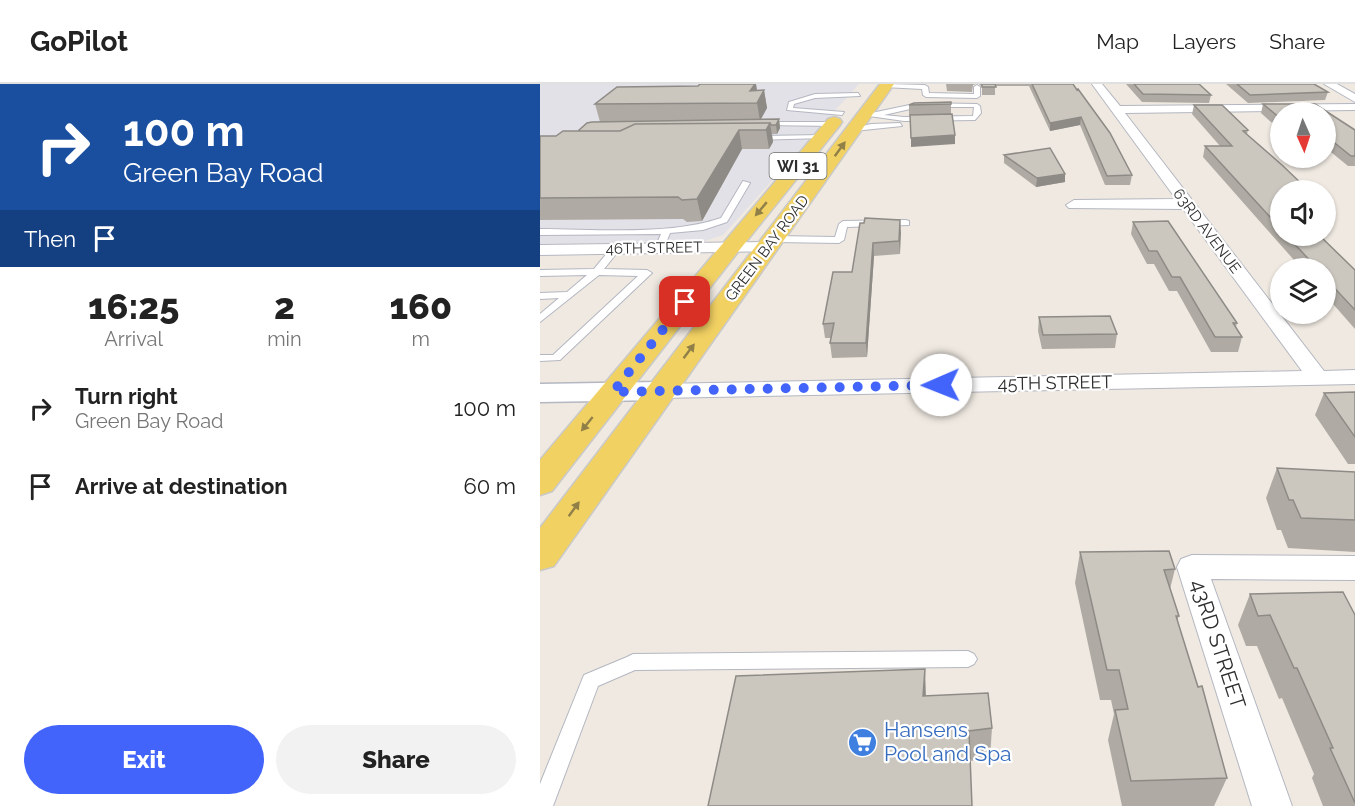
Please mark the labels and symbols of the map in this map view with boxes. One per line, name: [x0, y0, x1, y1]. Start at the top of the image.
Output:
north arrow: [1270, 102, 1336, 168]
one-way arrow: [834, 141, 846, 157]
road number: WI 31: [770, 153, 826, 179]
street label: 63RD AVENUE: [1169, 185, 1245, 277]
street label: GREEN BAY ROAD: [721, 191, 813, 304]
one-way arrow: [755, 201, 768, 217]
street label: 46TH STREET: [606, 238, 702, 258]
pin: [659, 276, 710, 327]
one-way arrow: [682, 344, 694, 359]
position arrow: [909, 353, 973, 417]
street label: 45TH STREET: [998, 371, 1112, 394]
one-way arrow: [580, 416, 593, 432]
one-way arrow: [568, 501, 580, 517]
street label: 43RD STREET: [1186, 576, 1251, 712]
place label: Hansens Pool and Spa: [884, 717, 1012, 766]
supermarket icon: Hansens Pool and Spa: [847, 726, 879, 758]

